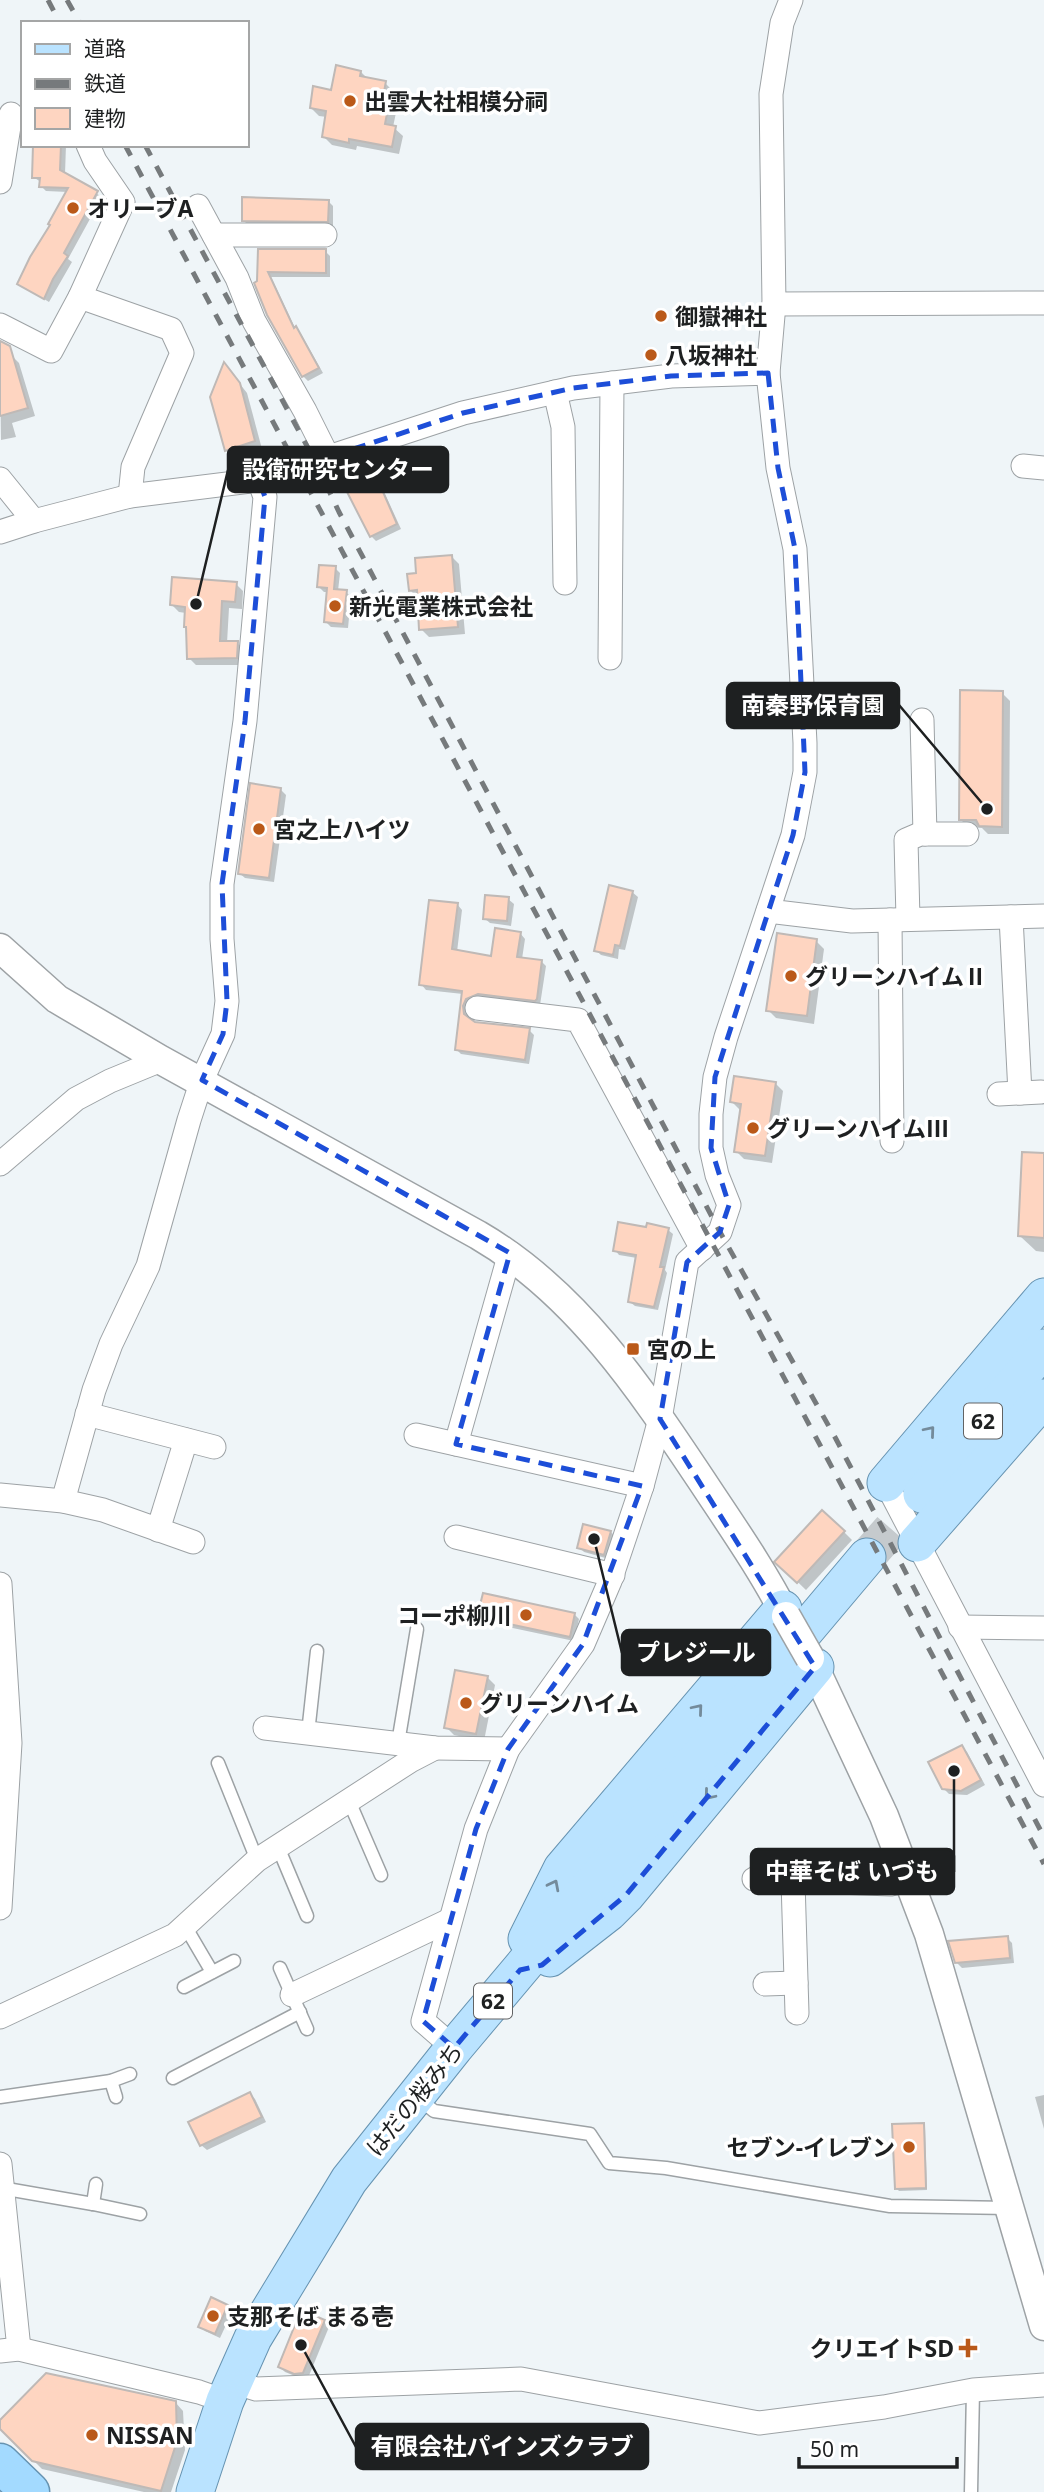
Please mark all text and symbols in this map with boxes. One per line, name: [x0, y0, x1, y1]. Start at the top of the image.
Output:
legend: [21, 21, 248, 147]
text: 道路: [84, 34, 126, 62]
text: 鉄道: [84, 69, 126, 97]
place label: 出雲大社相模分祠: [364, 85, 548, 117]
marker: 出雲大社相模分祠: [342, 93, 358, 109]
text: 建物: [84, 104, 126, 132]
place label: オリーブA: [87, 192, 194, 224]
marker: オリーブA: [65, 200, 81, 216]
place label: 御嶽神社: [675, 300, 767, 332]
marker: 御嶽神社: [653, 308, 669, 324]
place label: 八坂神社: [665, 339, 757, 371]
marker: 八坂神社: [643, 347, 659, 363]
callout: 設衛研究センター: [228, 447, 448, 492]
text: 設衛研究センター: [242, 452, 434, 485]
place label: 新光電業株式会社: [349, 590, 533, 622]
marker: 新光電業株式会社: [327, 598, 343, 614]
callout: 南秦野保育園: [727, 683, 899, 728]
text: 南秦野保育園: [741, 688, 885, 721]
place label: 宮之上ハイツ: [273, 813, 411, 845]
marker: 宮之上ハイツ: [251, 821, 267, 837]
place label: グリーンハイムⅡ: [805, 960, 987, 992]
marker: グリーンハイムⅡ: [783, 968, 799, 984]
place label: グリーンハイムⅢ: [767, 1112, 949, 1144]
marker: グリーンハイムⅢ: [745, 1120, 761, 1136]
place label: 宮の上: [647, 1333, 716, 1365]
marker: 宮の上: [625, 1341, 641, 1357]
road number: 62: [964, 1404, 1002, 1438]
one-way arrow: [922, 1427, 935, 1439]
place label: コーポ柳川: [397, 1599, 512, 1631]
marker: コーポ柳川: [518, 1607, 534, 1623]
callout: プレジール: [622, 1630, 770, 1675]
text: プレジール: [636, 1635, 756, 1668]
place label: グリーンハイム: [480, 1687, 639, 1719]
marker: グリーンハイム: [458, 1695, 474, 1711]
one-way arrow: [690, 1705, 702, 1718]
one-way arrow: [705, 1787, 717, 1800]
callout: 中華そば いづも: [751, 1849, 954, 1894]
text: 中華そば いづも: [765, 1854, 939, 1887]
one-way arrow: [546, 1880, 560, 1892]
road number: 62: [474, 1983, 512, 2018]
street label: はだの桜みち: [358, 2035, 470, 2163]
place label: セブン-イレブン: [727, 2131, 895, 2163]
marker: セブン-イレブン: [901, 2139, 917, 2155]
place label: 支那そば まる壱: [227, 2300, 394, 2332]
marker: 支那そば まる壱: [205, 2308, 221, 2324]
place label: クリエイトSD: [809, 2332, 954, 2364]
marker: クリエイトSD: [960, 2340, 976, 2356]
place label: NISSAN: [106, 2419, 194, 2451]
callout: 有限会社パインズクラブ: [356, 2424, 648, 2469]
scale bar: [799, 2426, 956, 2470]
marker: NISSAN: [84, 2427, 100, 2443]
text: 有限会社パインズクラブ: [370, 2429, 634, 2462]
text: 50 m: [810, 2435, 859, 2463]

